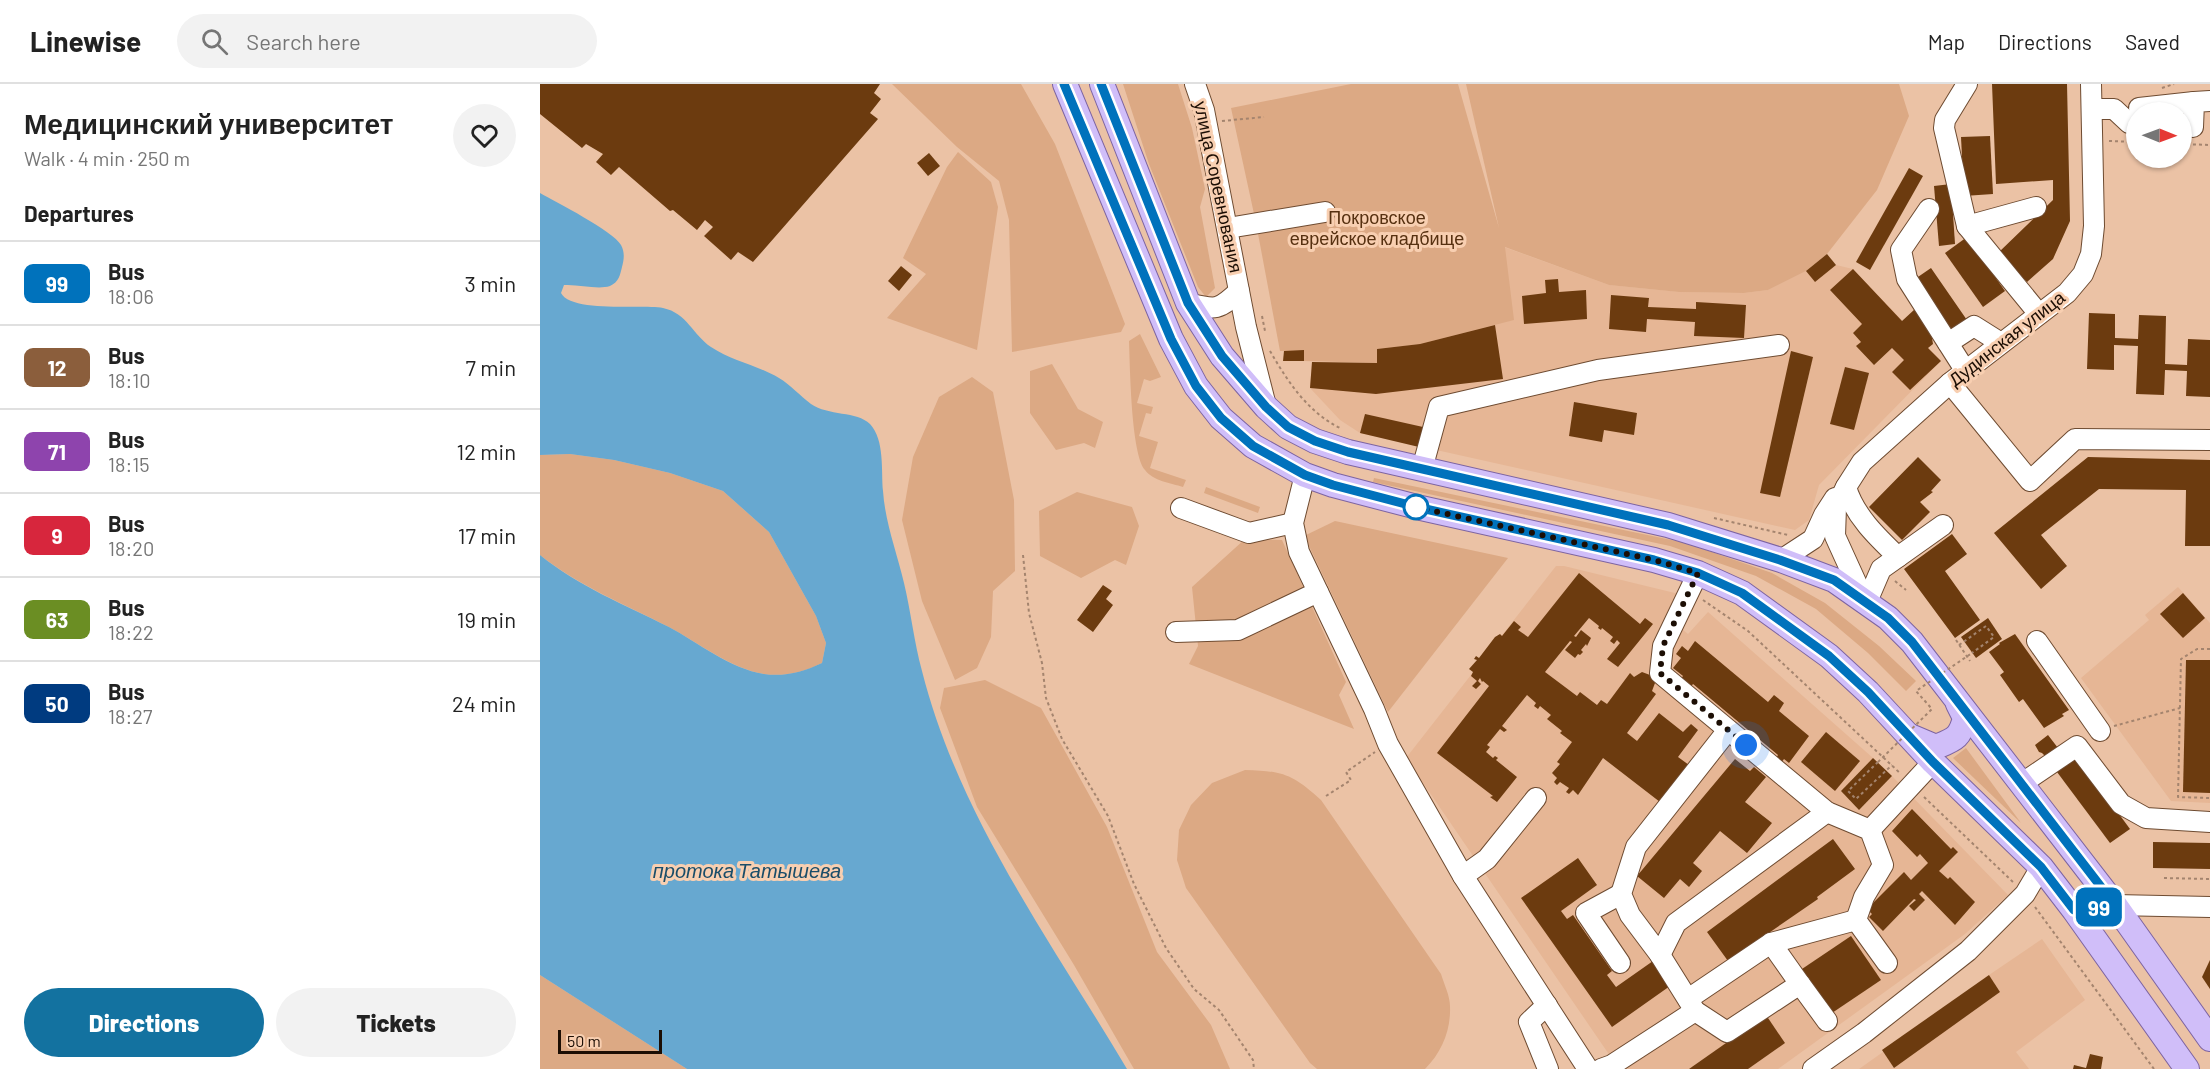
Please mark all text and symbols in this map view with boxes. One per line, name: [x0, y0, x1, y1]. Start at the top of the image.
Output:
search box: [177, 14, 597, 68]
text: Linewise: [30, 24, 141, 58]
icon: search: [198, 25, 231, 58]
text: Search here: [246, 28, 361, 54]
text: Map: [1928, 29, 1965, 54]
text: Directions: [1998, 29, 2092, 54]
text: Saved: [2125, 29, 2180, 54]
street label: улица Соревнования: [1190, 99, 1248, 275]
north arrow: [2126, 102, 2192, 168]
map controls: [2126, 102, 2192, 168]
button: heart: [453, 104, 516, 167]
text: Медицинский университет: [24, 106, 393, 140]
text: Walk · 4 min · 250 m: [24, 146, 190, 170]
text: Departures: [24, 200, 134, 226]
park label: Покровское еврейское кладбище: [1290, 206, 1464, 249]
text: Bus: [108, 258, 145, 284]
text: 3 min: [465, 270, 516, 296]
text: 99: [46, 271, 68, 296]
text: 18:06: [108, 284, 154, 308]
street label: Дудинская улица: [1944, 285, 2070, 390]
text: Bus: [108, 342, 145, 368]
text: 7 min: [466, 354, 516, 380]
text: 12: [47, 355, 67, 380]
text: 18:10: [108, 368, 151, 392]
text: Bus: [108, 426, 145, 452]
text: 12 min: [456, 438, 516, 464]
text: 71: [48, 439, 66, 464]
text: 18:15: [108, 452, 149, 476]
unlabelled marker: [1403, 494, 1429, 520]
text: Bus: [108, 510, 145, 536]
text: 17 min: [458, 522, 516, 548]
text: 9: [51, 523, 63, 548]
text: 18:20: [108, 536, 154, 560]
text: Bus: [108, 594, 145, 620]
text: 19 min: [457, 606, 516, 632]
text: 63: [46, 607, 68, 632]
text: 18:22: [108, 620, 154, 644]
text: Bus: [108, 678, 145, 704]
text: 24 min: [452, 690, 516, 716]
text: 50: [45, 691, 69, 716]
text: 18:27: [108, 704, 152, 728]
your location: [1731, 730, 1761, 760]
water label: протока Татышева: [653, 858, 841, 882]
line badge: 99: [2072, 888, 2126, 926]
text: 99: [2088, 895, 2110, 920]
button: Directions: [24, 988, 264, 1057]
button: Tickets: [276, 988, 516, 1057]
scale bar: [558, 1027, 662, 1054]
text: 50 m: [567, 1031, 601, 1050]

